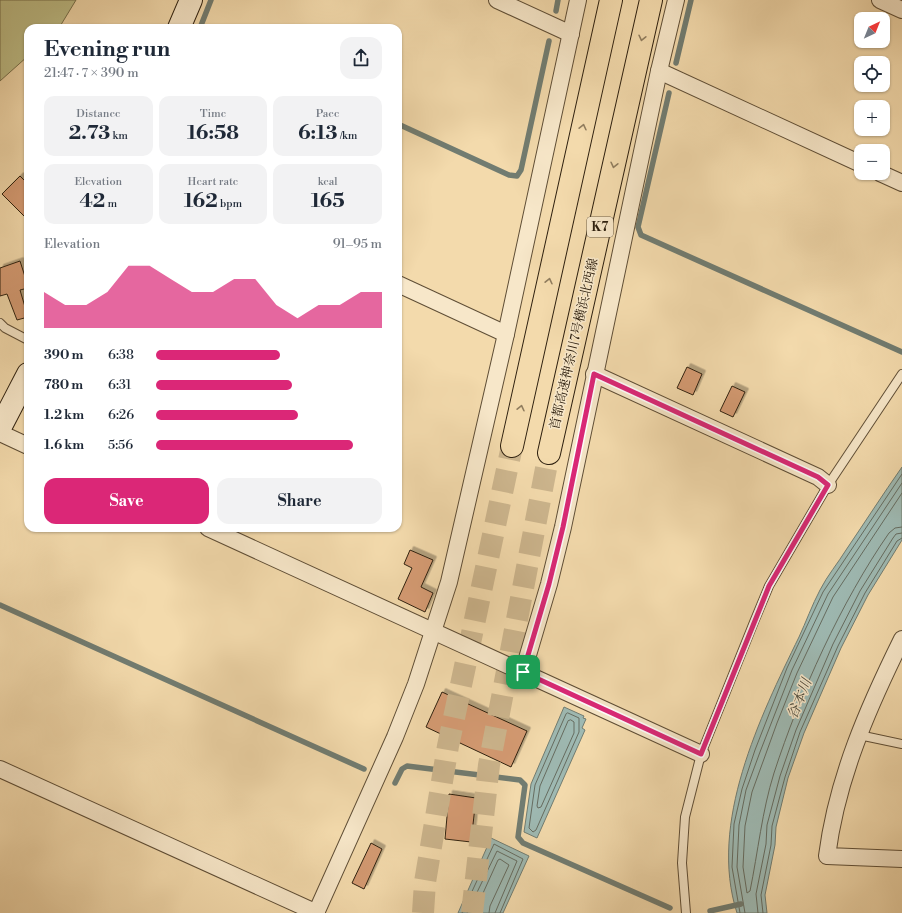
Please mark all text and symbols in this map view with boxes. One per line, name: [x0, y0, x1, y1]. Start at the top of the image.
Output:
north arrow: [854, 12, 890, 48]
map controls: [854, 12, 890, 180]
one-way arrow: [639, 35, 647, 41]
text: Evening run: [44, 36, 170, 63]
button: share: [340, 37, 382, 79]
button: locate: [854, 56, 890, 92]
text: 21:47 · 7 × 390 m: [44, 65, 139, 81]
button: +: [854, 100, 890, 136]
text: Distance: [76, 107, 121, 121]
text: Time: [200, 107, 226, 121]
text: Pace: [316, 107, 339, 121]
text: 2.73: [69, 121, 110, 146]
text: 16:58: [187, 121, 239, 146]
text: 6:13: [298, 121, 338, 146]
one-way arrow: [578, 124, 587, 131]
text: km: [110, 129, 128, 143]
text: /km: [338, 129, 357, 143]
button: −: [854, 144, 890, 180]
one-way arrow: [610, 162, 618, 168]
text: Elevation: [75, 175, 122, 189]
text: Heart rate: [188, 175, 238, 189]
text: kcal: [318, 175, 338, 189]
text: 42: [79, 189, 105, 214]
text: 162: [184, 189, 218, 214]
text: 165: [311, 189, 345, 214]
text: m: [105, 197, 117, 211]
text: bpm: [218, 197, 242, 211]
road number: K7: [587, 217, 613, 237]
text: Elevation: [44, 236, 100, 252]
text: 91–95 m: [333, 236, 382, 252]
street label: 首都高速神奈川7号横浜北西線: [546, 257, 602, 431]
one-way arrow: [544, 278, 552, 284]
text: 390 m: [44, 347, 83, 363]
text: 6:38: [108, 347, 134, 363]
text: 780 m: [44, 377, 83, 393]
text: 6:31: [108, 377, 131, 393]
one-way arrow: [516, 405, 524, 411]
text: 1.2 km: [44, 407, 84, 423]
text: 6:26: [108, 407, 134, 423]
text: 1.6 km: [44, 437, 84, 453]
text: 5:56: [108, 437, 133, 453]
button: Save: [44, 478, 209, 524]
button: Share: [217, 478, 382, 524]
pin: [506, 655, 540, 689]
icon: arrive: [512, 661, 534, 683]
water label: 谷本川: [784, 674, 817, 722]

